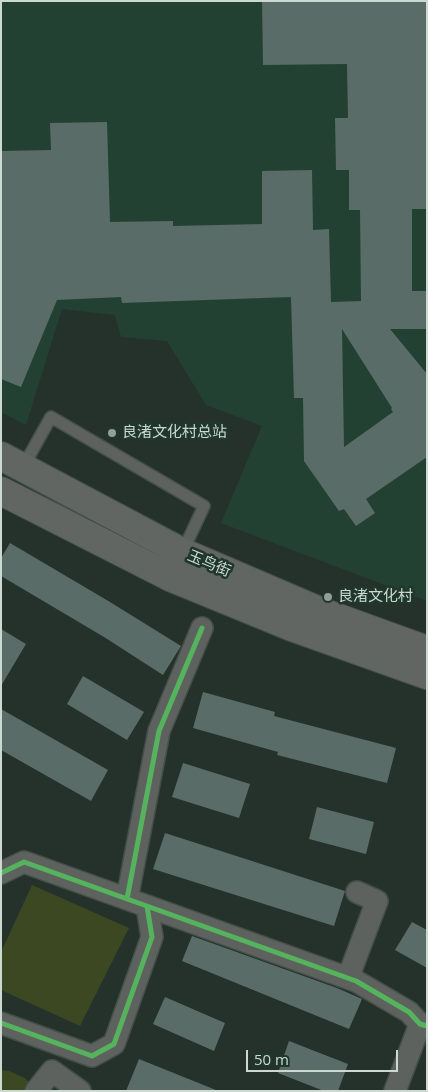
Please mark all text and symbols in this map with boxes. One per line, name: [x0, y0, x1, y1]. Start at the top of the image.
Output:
place label: 良渚文化村总站: [122, 424, 227, 442]
marker: 良渚文化村总站: [106, 427, 118, 439]
street label: 玉鸟街: [185, 547, 233, 581]
place label: 良渚文化村: [338, 588, 413, 606]
marker: 良渚文化村: [322, 591, 334, 603]
scale bar: [248, 1040, 400, 1072]
text: 50 m: [254, 1049, 289, 1069]

